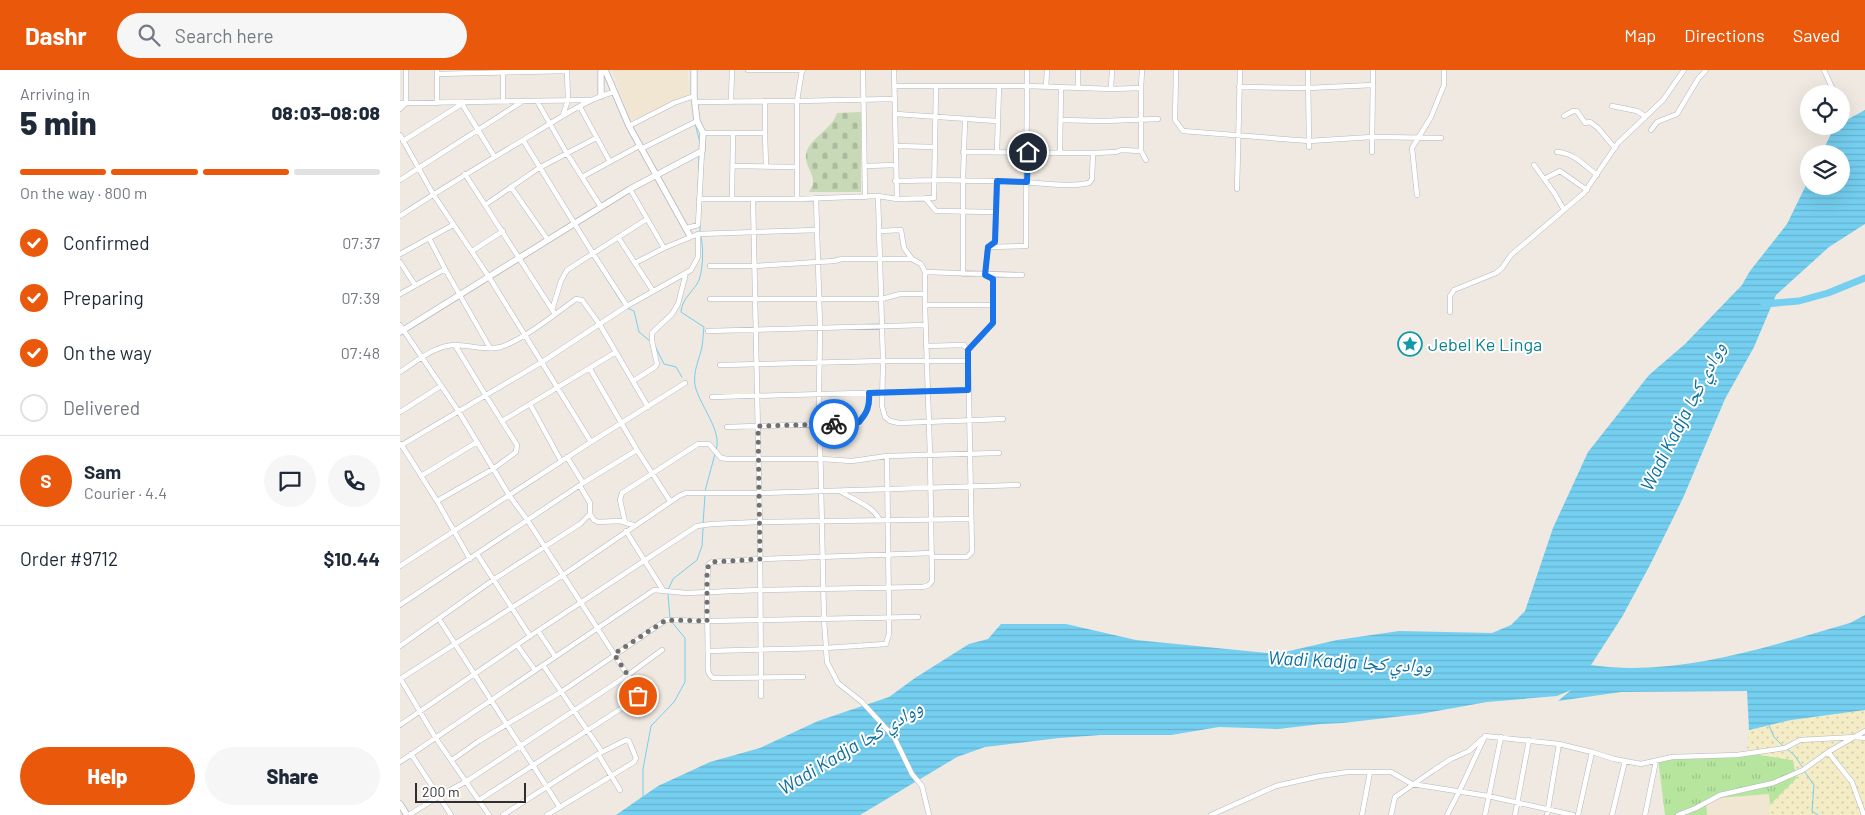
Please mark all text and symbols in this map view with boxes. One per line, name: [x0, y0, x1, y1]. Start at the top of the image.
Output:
search box: [117, 13, 467, 58]
text: Dashr: [25, 21, 87, 50]
icon: search: [135, 21, 163, 49]
text: Search here: [175, 24, 274, 47]
text: Map: [1624, 24, 1656, 46]
text: Directions: [1684, 24, 1765, 46]
text: Saved: [1793, 24, 1840, 46]
text: Arriving in: [20, 84, 90, 103]
map controls: [1800, 85, 1850, 195]
button: locate: [1800, 85, 1850, 135]
text: 08:03–08:08: [271, 101, 380, 124]
text: 5 min: [20, 103, 97, 141]
pin: [1007, 131, 1049, 173]
icon: home: [1014, 138, 1042, 166]
button: layers: [1800, 145, 1850, 195]
text: On the way · 800 m: [20, 183, 147, 202]
icon: check: [20, 229, 48, 257]
text: Confirmed: [63, 231, 150, 254]
text: 07:37: [342, 233, 380, 252]
icon: check: [20, 284, 48, 312]
text: Preparing: [63, 286, 144, 309]
text: 07:39: [341, 288, 380, 307]
place icon: Jebel Ke Linga: [1397, 331, 1423, 357]
place label: Jebel Ke Linga: [1428, 333, 1542, 355]
water label: Wadi Kadja ووادي كجا: [1634, 338, 1734, 497]
icon: check: [20, 339, 48, 367]
text: On the way: [63, 341, 152, 364]
text: 07:48: [341, 343, 380, 362]
text: Delivered: [63, 396, 140, 419]
courier: [809, 399, 859, 449]
icon: bike: [820, 410, 848, 438]
button: chat: [264, 455, 316, 507]
button: phone: [328, 455, 380, 507]
text: Sam: [84, 460, 121, 483]
text: S: [40, 469, 52, 492]
text: Courier · 4.4: [84, 483, 167, 502]
text: Order #9712: [20, 547, 118, 570]
text: $10.44: [323, 547, 380, 570]
water label: Wadi Kadja ووادي كجا: [1267, 645, 1433, 682]
pin: [617, 675, 659, 717]
icon: bag: [624, 682, 652, 710]
water label: Wadi Kadja ووادي كجا: [774, 695, 929, 803]
button: Help: [20, 747, 195, 805]
button: Share: [205, 747, 380, 805]
scale bar: [415, 780, 526, 803]
text: 200 m: [422, 783, 460, 800]

